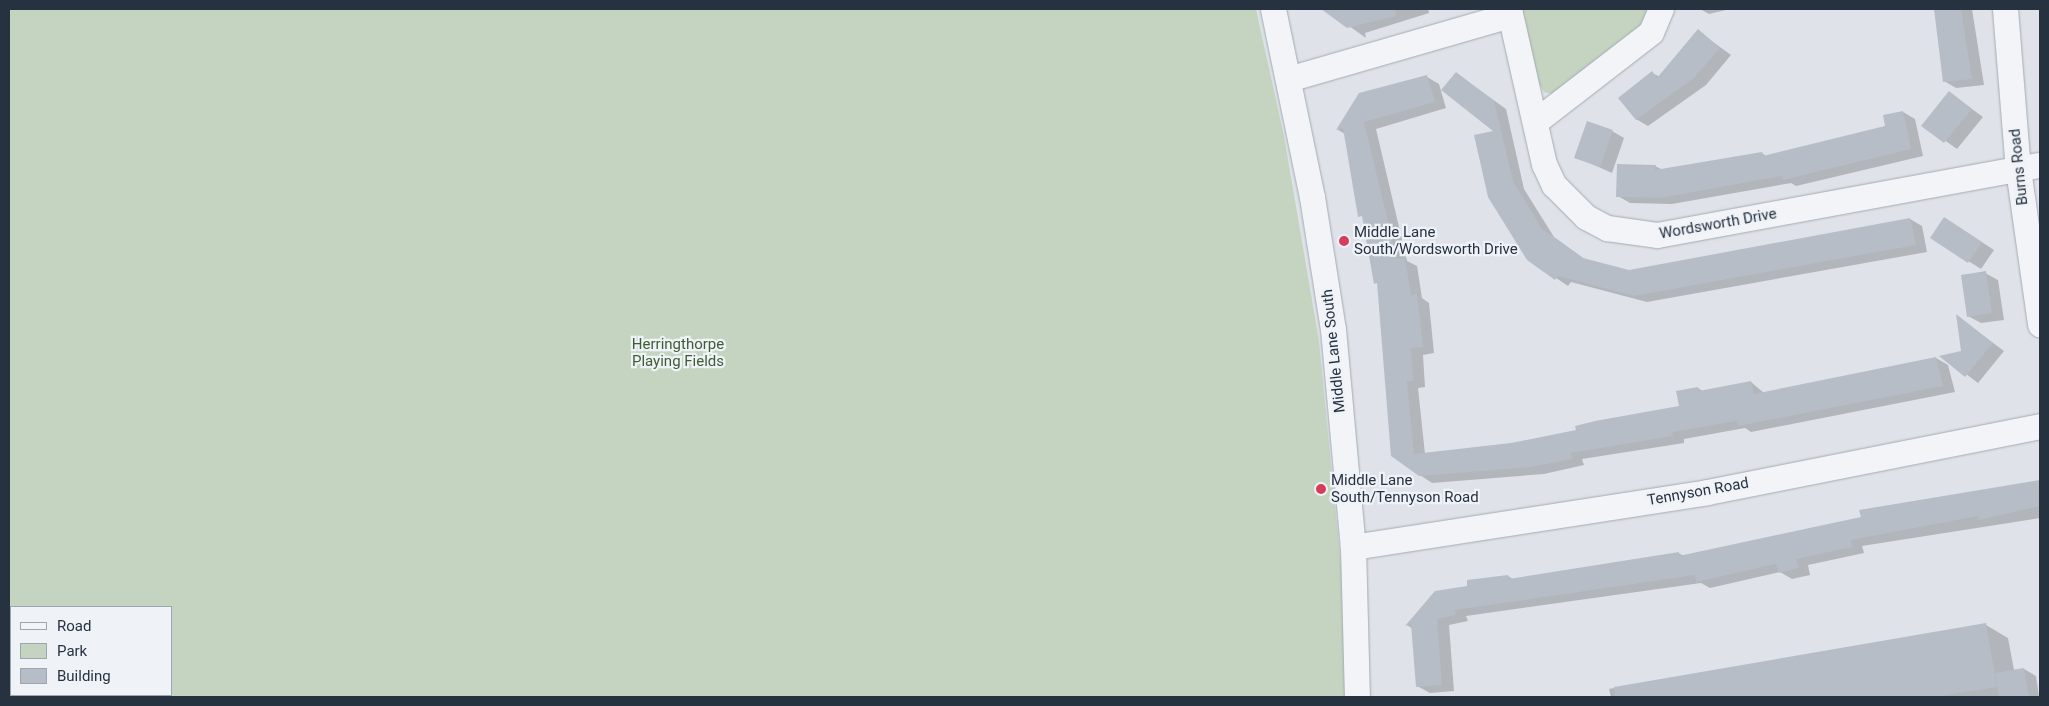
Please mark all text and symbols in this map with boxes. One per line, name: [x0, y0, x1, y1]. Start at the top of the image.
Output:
street label: Burns Road: [2006, 128, 2032, 206]
street label: Wordsworth Drive: [1658, 205, 1778, 243]
place label: Middle Lane South/Wordsworth Drive: [1354, 223, 1518, 258]
marker: Middle Lane South/Wordsworth Drive: [1338, 235, 1350, 247]
street label: Middle Lane South: [1319, 288, 1349, 414]
park label: Herringthorpe Playing Fields: [632, 335, 724, 370]
place label: Middle Lane South/Tennyson Road: [1331, 471, 1479, 506]
street label: Tennyson Road: [1646, 474, 1750, 510]
marker: Middle Lane South/Tennyson Road: [1315, 483, 1327, 495]
legend: [10, 606, 172, 696]
text: Road: [57, 617, 91, 635]
text: Park: [57, 642, 87, 660]
text: Building: [57, 667, 111, 685]

